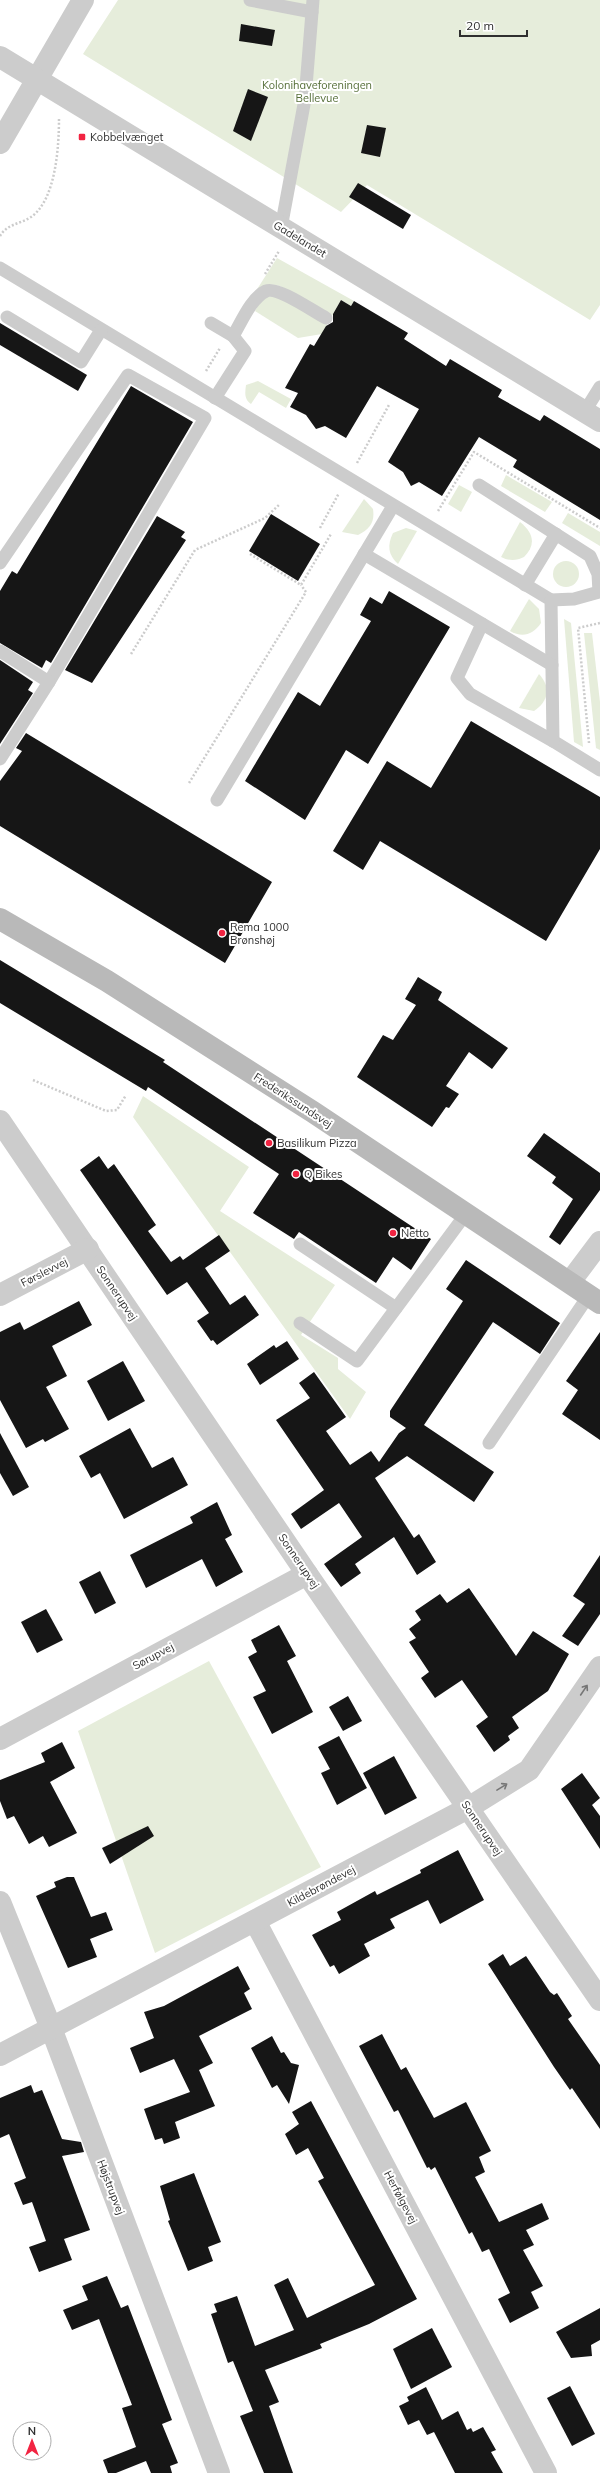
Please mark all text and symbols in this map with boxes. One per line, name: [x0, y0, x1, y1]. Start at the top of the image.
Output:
scale bar: [460, 12, 527, 38]
text: 20 m: [466, 18, 494, 33]
park label: Kolonihaveforeningen Bellevue: [262, 78, 372, 105]
place label: Kobbelvænget: [90, 130, 163, 144]
marker: Kobbelvænget: [77, 132, 87, 142]
street label: Gadelandet: [271, 218, 329, 260]
place label: Rema 1000 Brønshøj: [230, 920, 289, 947]
marker: Rema 1000 Brønshøj: [217, 928, 227, 938]
street label: Frederikssundsvej: [251, 1069, 335, 1131]
place label: Basilikum Pizza: [277, 1136, 357, 1150]
marker: Basilikum Pizza: [264, 1138, 274, 1148]
place label: Q Bikes: [304, 1167, 342, 1181]
marker: Q Bikes: [291, 1169, 301, 1179]
place label: Netto: [401, 1226, 429, 1240]
marker: Netto: [388, 1228, 398, 1238]
street label: Førslevvej: [18, 1254, 70, 1290]
street label: Sonnerupvej: [94, 1263, 140, 1323]
street label: Sonnerupvej: [276, 1531, 322, 1591]
street label: Sørupvej: [130, 1639, 176, 1673]
one-way arrow: [580, 1684, 588, 1695]
one-way arrow: [496, 1783, 507, 1791]
street label: Sonnerupvej: [459, 1798, 505, 1858]
street label: Kildebrøndevej: [285, 1862, 357, 1910]
street label: Højstrupvej: [94, 2158, 128, 2216]
street label: Herfølgevej: [381, 2168, 421, 2226]
north arrow: [12, 2421, 52, 2461]
text: N: [28, 2424, 36, 2438]

